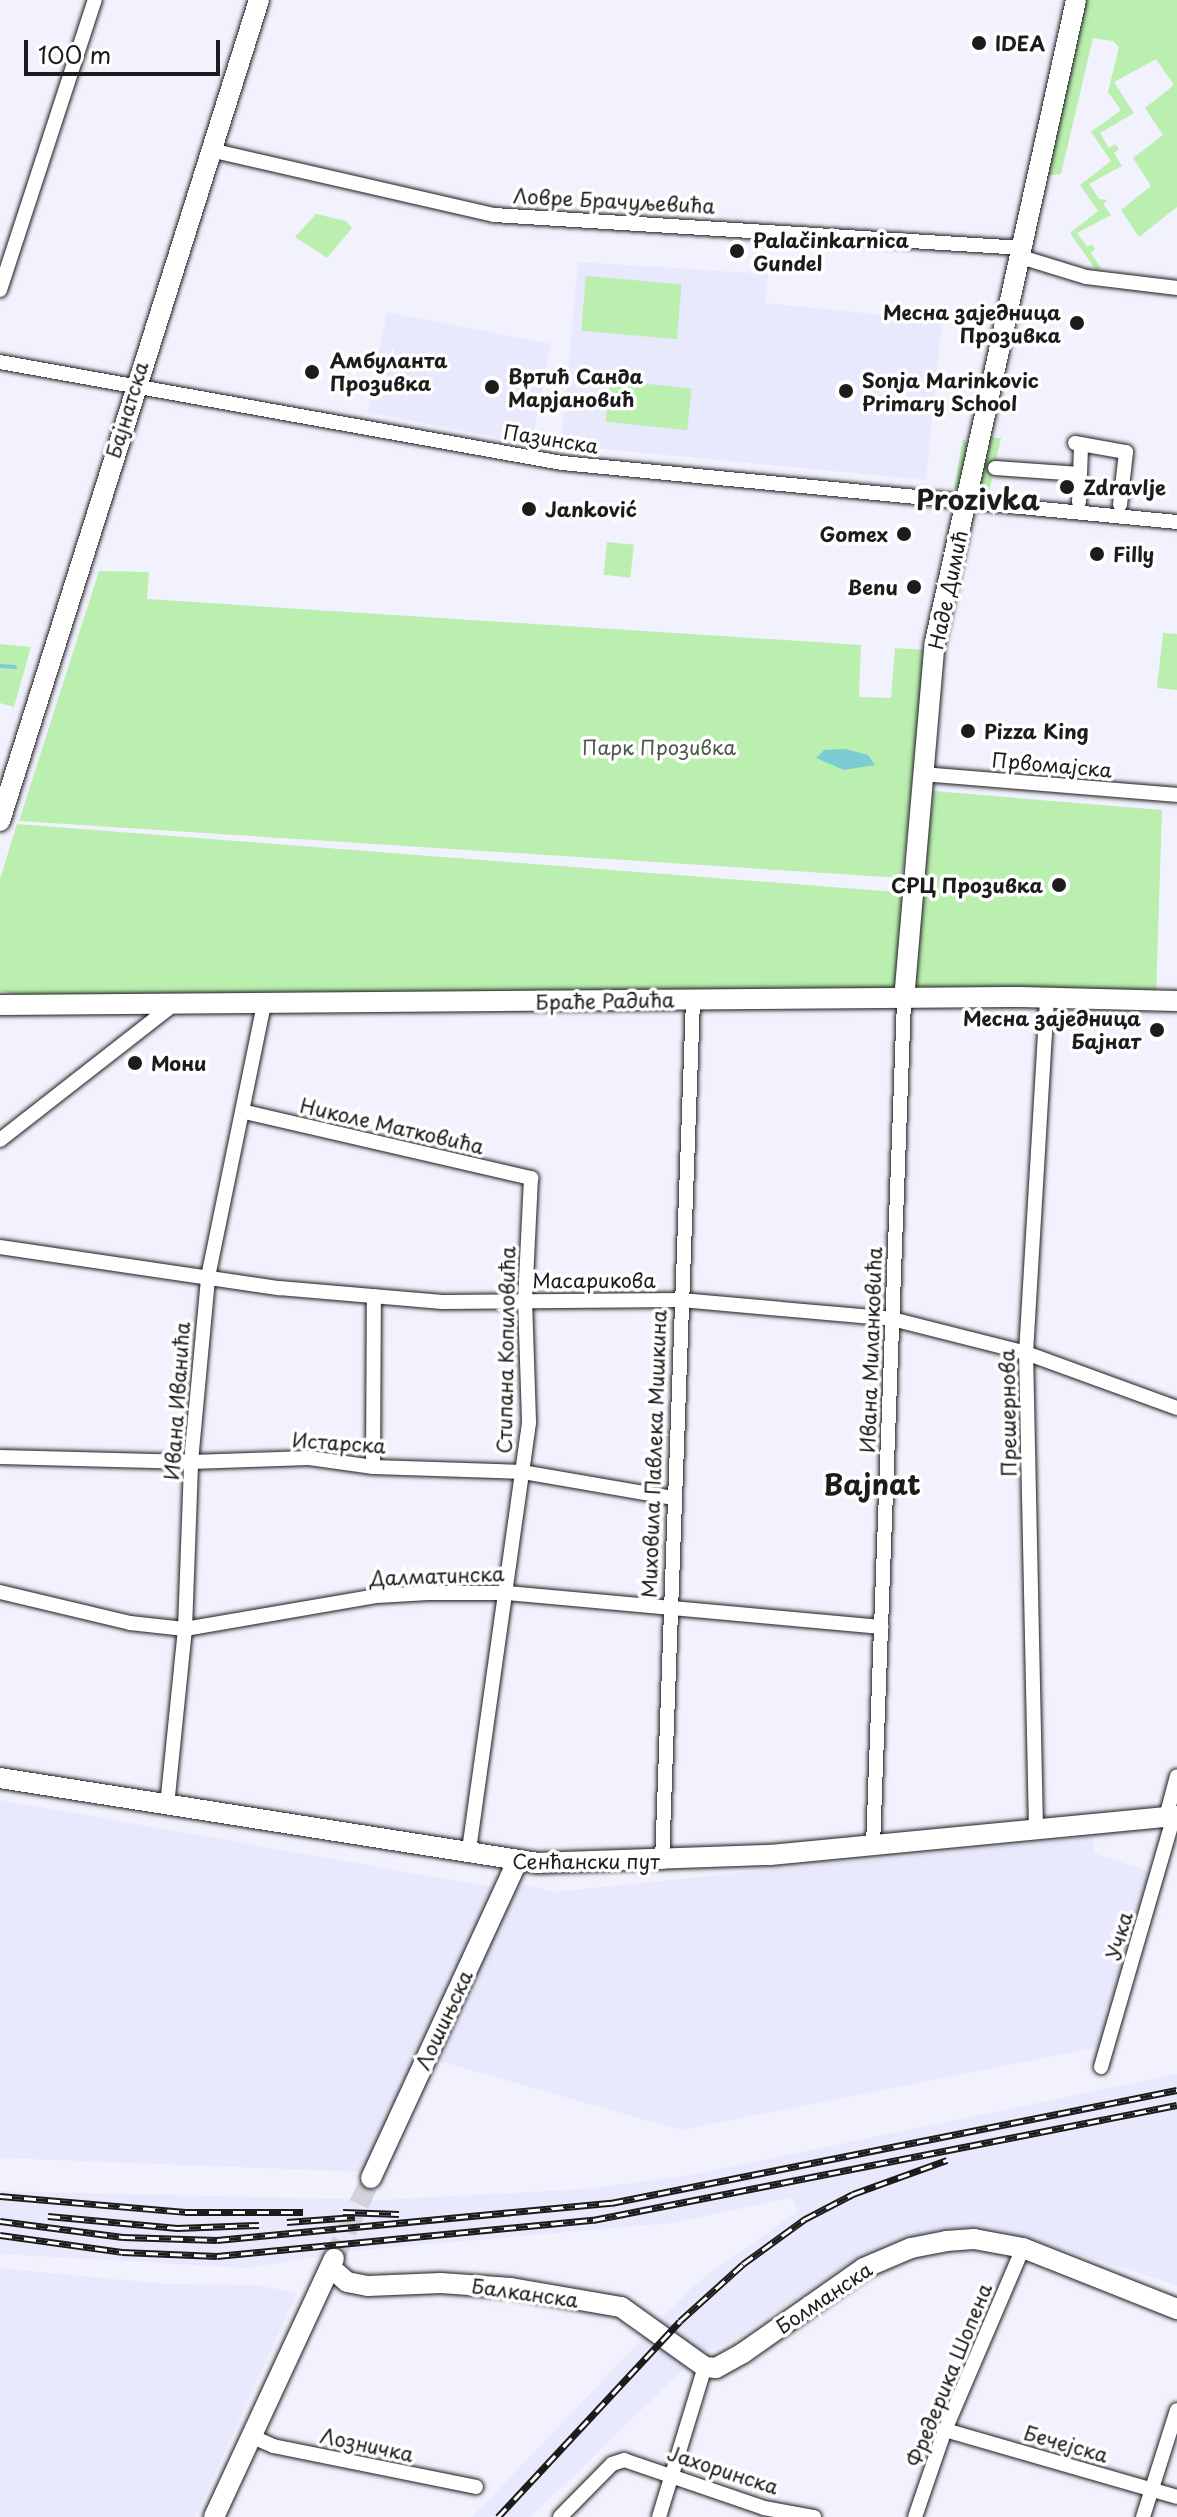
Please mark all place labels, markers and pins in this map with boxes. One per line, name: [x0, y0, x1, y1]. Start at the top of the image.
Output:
place label: IDEA: [995, 31, 1045, 55]
marker: IDEA: [970, 34, 988, 52]
place label: Palačinkarnica Gundel: [753, 228, 909, 275]
marker: Palačinkarnica Gundel: [728, 242, 746, 260]
place label: Месна заједница Прозивка: [883, 300, 1061, 347]
marker: Месна заједница Прозивка: [1068, 314, 1086, 332]
place label: Амбуланта Прозивка: [330, 348, 448, 395]
marker: Амбуланта Прозивка: [301, 361, 323, 383]
place label: Вртић Санда Марјановић: [508, 364, 644, 411]
place label: Sonja Marinkovic Primary School: [862, 368, 1038, 415]
marker: Вртић Санда Марјановић: [483, 378, 501, 396]
marker: Sonja Marinkovic Primary School: [837, 382, 855, 400]
place label: Zdravlje: [1083, 475, 1166, 499]
marker: Zdravlje: [1058, 478, 1076, 496]
place label: Janković: [545, 497, 637, 521]
marker: Janković: [520, 500, 538, 518]
place label: Gomex: [820, 522, 888, 546]
marker: Gomex: [895, 525, 913, 543]
place label: Filly: [1113, 542, 1154, 566]
marker: Filly: [1088, 545, 1106, 563]
place label: Benu: [847, 575, 898, 599]
marker: Benu: [905, 578, 923, 596]
place label: Pizza King: [984, 719, 1089, 743]
marker: Pizza King: [959, 722, 977, 740]
place label: СРЦ Прозивка: [890, 873, 1043, 897]
marker: СРЦ Прозивка: [1050, 876, 1068, 894]
place label: Месна заједница Бајнат: [963, 1006, 1141, 1053]
marker: Месна заједница Бајнат: [1148, 1021, 1166, 1039]
place label: Мони: [151, 1051, 206, 1075]
marker: Мони: [126, 1054, 144, 1072]

